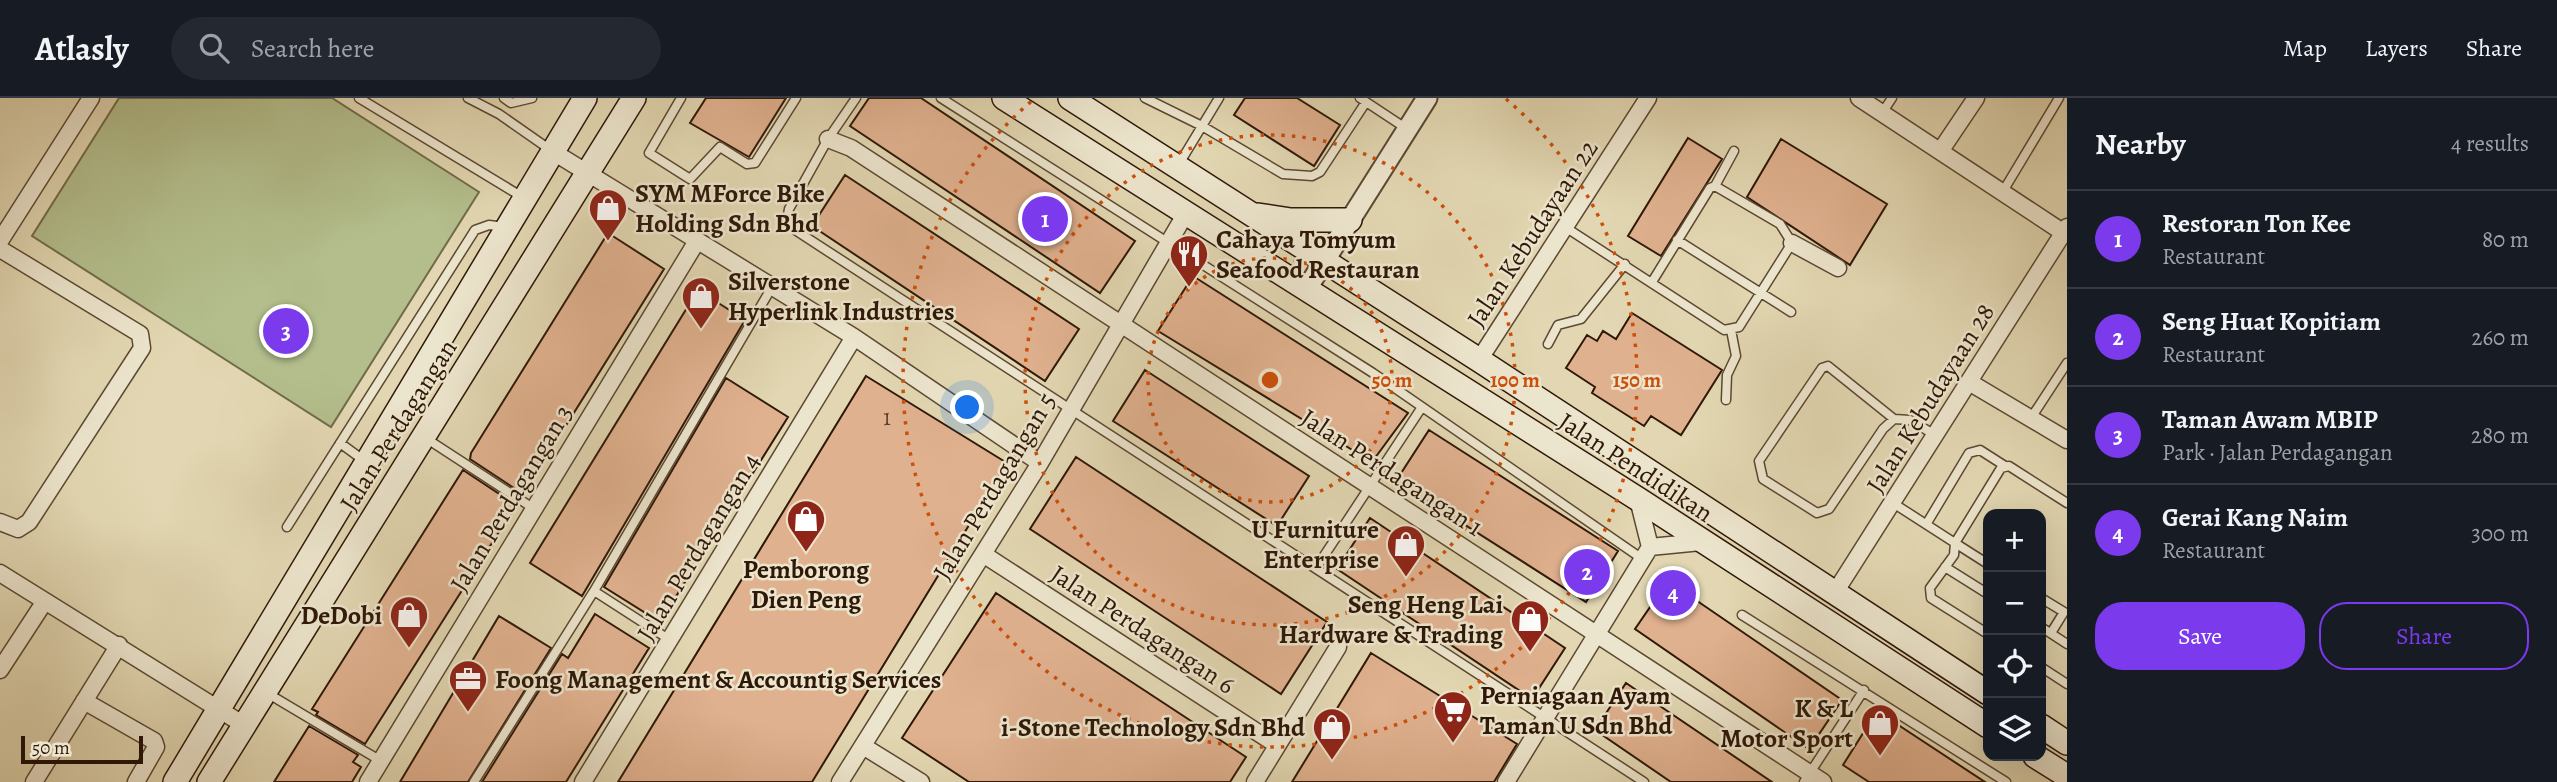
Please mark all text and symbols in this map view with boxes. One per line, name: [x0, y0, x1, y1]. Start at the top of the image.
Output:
search box: [171, 17, 661, 80]
text: Atlasly: [35, 26, 129, 71]
icon: search: [195, 29, 233, 67]
text: Search here: [251, 31, 374, 66]
text: Map: [2283, 32, 2327, 64]
text: Layers: [2365, 32, 2428, 64]
text: Share: [2466, 32, 2522, 64]
text: Nearby: [2095, 124, 2186, 164]
text: 4 results: [2451, 128, 2529, 159]
street label: Jalan Kebudayaan 22: [1459, 133, 1606, 334]
place label: SYM MForce Bike Holding Sdn Bhd: [635, 176, 825, 241]
shop icon: SYM MForce Bike Holding Sdn Bhd: [587, 187, 629, 242]
pin: 1: [1022, 193, 1068, 245]
text: Restoran Ton Kee: [2162, 206, 2351, 241]
place label: Cahaya Tomyum Seafood Restauran: [1216, 222, 1420, 287]
text: 1: [2114, 224, 2122, 255]
text: 80 m: [2482, 224, 2529, 255]
restaurant icon: Cahaya Tomyum Seafood Restauran: [1168, 233, 1210, 288]
text: Restaurant: [2162, 241, 2265, 272]
place label: Silverstone Hyperlink Industries: [728, 264, 955, 329]
shop icon: Silverstone Hyperlink Industries: [680, 275, 722, 330]
street label: Jalan Kebudayaan 28: [1858, 297, 2003, 500]
text: Seng Huat Kopitiam: [2162, 304, 2381, 339]
pin: 3: [263, 305, 309, 357]
text: 2: [2112, 322, 2124, 353]
text: 260 m: [2471, 322, 2529, 353]
street label: Jalan Perdagangan: [332, 333, 465, 518]
text: Restaurant: [2162, 339, 2265, 370]
text: 50 m: [1372, 366, 1413, 394]
text: 100 m: [1490, 366, 1540, 394]
text: 150 m: [1613, 366, 1662, 394]
centre of rings: [1258, 368, 1282, 392]
street label: Jalan Perdagangan 5: [925, 386, 1064, 586]
your location: [950, 390, 984, 424]
street label: Jalan Perdagangan 3: [442, 398, 581, 598]
street label: Jalan Perdagangan 1: [1294, 400, 1490, 544]
house number: 1: [883, 402, 891, 433]
text: Taman Awam MBIP: [2162, 402, 2378, 437]
street label: Jalan Pendidikan: [1552, 404, 1720, 531]
text: 3: [2113, 420, 2123, 451]
text: 280 m: [2471, 420, 2529, 451]
text: Park · Jalan Perdagangan: [2162, 437, 2393, 468]
street label: Jalan Perdagangan 4: [628, 447, 768, 648]
shop icon: Pemborong Dien Peng: [785, 498, 827, 553]
text: Gerai Kang Naim: [2162, 500, 2348, 535]
map controls: [1983, 509, 2046, 761]
button: +: [1983, 509, 2046, 572]
place label: U Furniture Enterprise: [1251, 512, 1379, 577]
text: 4: [2113, 518, 2123, 549]
text: 300 m: [2471, 518, 2529, 549]
shop icon: U Furniture Enterprise: [1385, 523, 1427, 578]
text: Restaurant: [2162, 535, 2265, 566]
pin: 2: [1564, 546, 1610, 598]
place label: Pemborong Dien Peng: [743, 552, 870, 617]
street label: Jalan Perdagangan 6: [1044, 557, 1242, 702]
pin: 4: [1650, 567, 1696, 619]
button: −: [1983, 572, 2046, 635]
place label: Seng Heng Lai Hardware & Trading: [1279, 587, 1504, 652]
shop icon: DeDobi: [388, 594, 430, 649]
place label: DeDobi: [300, 598, 382, 633]
shop icon: Seng Heng Lai Hardware & Trading: [1509, 598, 1551, 653]
button: Save: [2095, 602, 2305, 670]
button: Share: [2319, 602, 2529, 670]
button: locate: [1983, 635, 2046, 698]
office icon: Foong Management & Accountig Services: [447, 658, 489, 713]
place label: Foong Management & Accountig Services: [495, 662, 941, 697]
place label: Perniagaan Ayam Taman U Sdn Bhd: [1480, 678, 1674, 743]
supermarket icon: Perniagaan Ayam Taman U Sdn Bhd: [1432, 689, 1474, 744]
place label: K & L Motor Sport: [1720, 691, 1853, 756]
button: layers: [1983, 698, 2046, 761]
shop icon: K & L Motor Sport: [1859, 702, 1901, 757]
shop icon: i-Stone Technology Sdn Bhd: [1311, 706, 1353, 761]
place label: i-Stone Technology Sdn Bhd: [1001, 710, 1306, 745]
scale bar: [21, 733, 144, 765]
text: 50 m: [32, 735, 70, 761]

